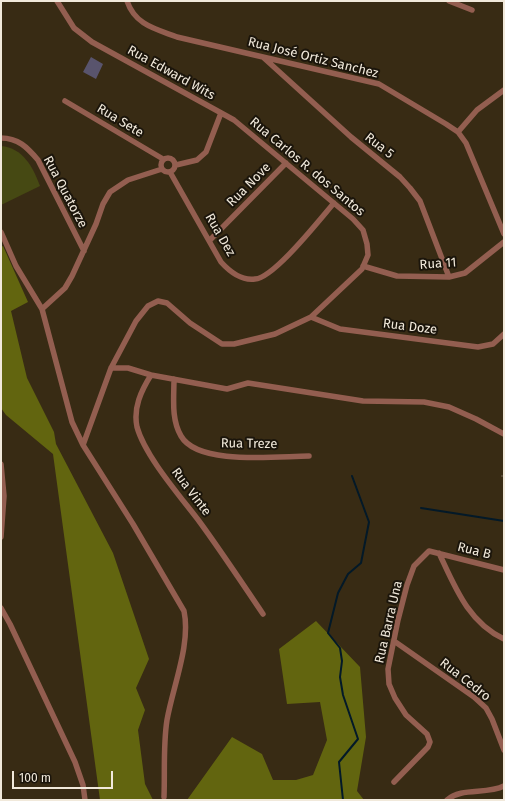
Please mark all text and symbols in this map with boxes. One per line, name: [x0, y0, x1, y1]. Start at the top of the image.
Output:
street label: Rua José Ortiz Sanchez: [246, 34, 380, 82]
street label: Rua Edward Wits: [125, 43, 217, 103]
street label: Rua Sete: [94, 101, 146, 141]
street label: Rua Carlos R. dos Santos: [246, 114, 368, 220]
street label: Rua 5: [361, 130, 397, 162]
street label: Rua Quatorze: [40, 153, 90, 231]
street label: Rua Nove: [224, 160, 274, 210]
street label: Rua Dez: [201, 211, 239, 259]
street label: Rua 11: [419, 255, 457, 273]
street label: Rua Doze: [382, 316, 438, 338]
street label: Rua Treze: [221, 436, 277, 452]
street label: Rua Vinte: [168, 465, 214, 519]
street label: Rua B: [456, 539, 492, 563]
street label: Rua Barra Una: [372, 579, 406, 665]
street label: Rua Cedro: [437, 655, 493, 705]
scale bar: [14, 763, 115, 789]
text: 100 m: [19, 771, 51, 785]

